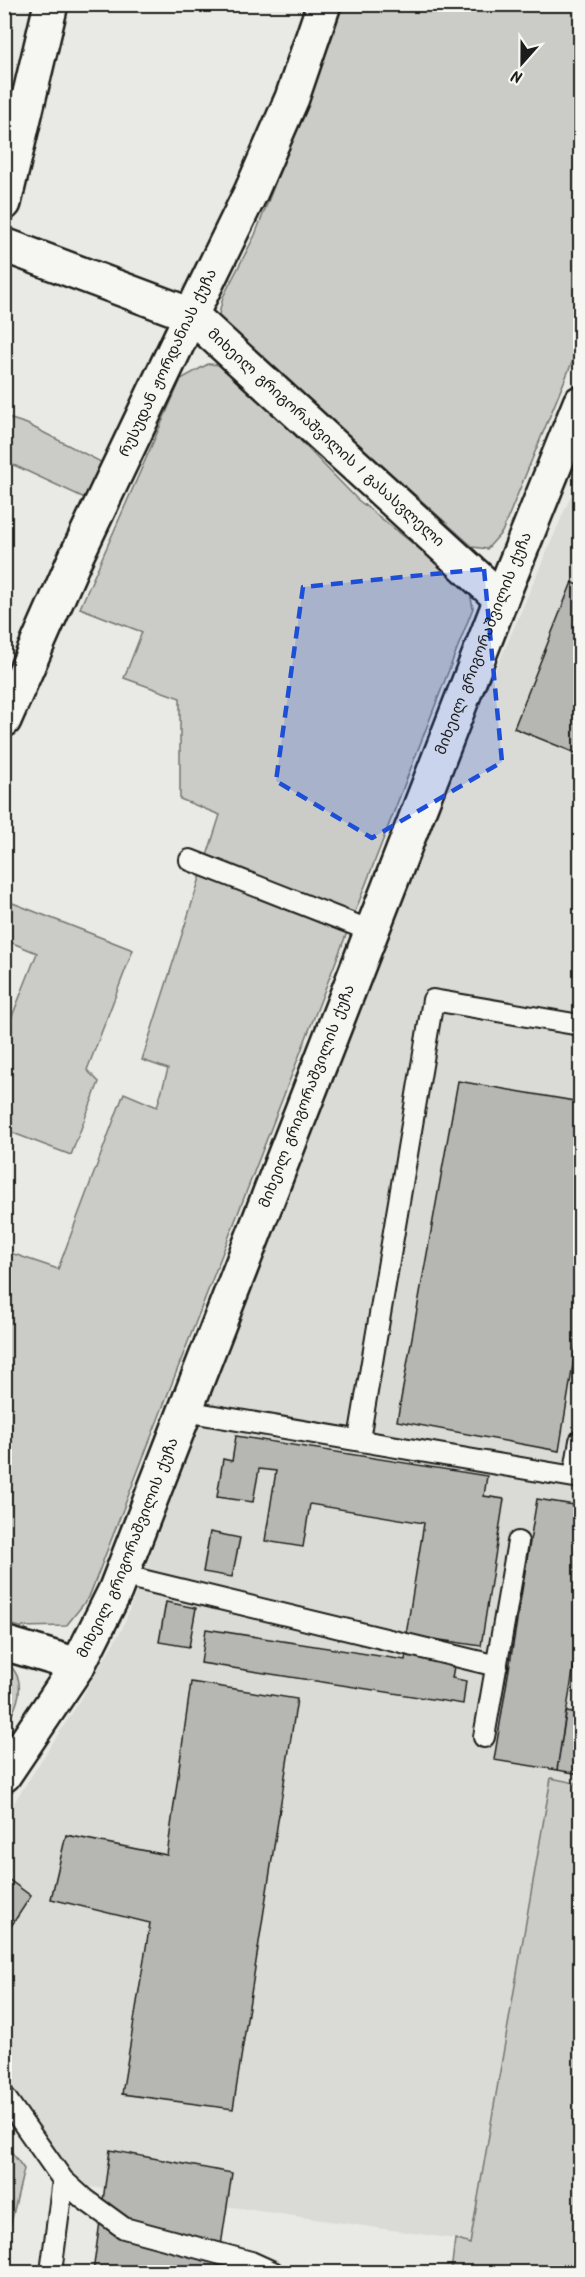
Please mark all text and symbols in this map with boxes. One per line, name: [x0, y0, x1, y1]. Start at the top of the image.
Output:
north arrow: [492, 33, 552, 93]
text: N: [508, 62, 526, 89]
street label: რუსუდან ჟორდანიას ქუჩა: [113, 265, 224, 461]
street label: მიხეილ გრიგორაშვილის I გასასვლელი: [201, 323, 450, 553]
street label: მიხეილ გრიგორაშვილის ქუჩა: [429, 529, 539, 759]
street label: მიხეილ გრიგორაშვილის ქუჩა: [253, 981, 362, 1212]
street label: მიხეილ გრიგორაშვილის ქუჩა: [71, 1434, 185, 1663]

